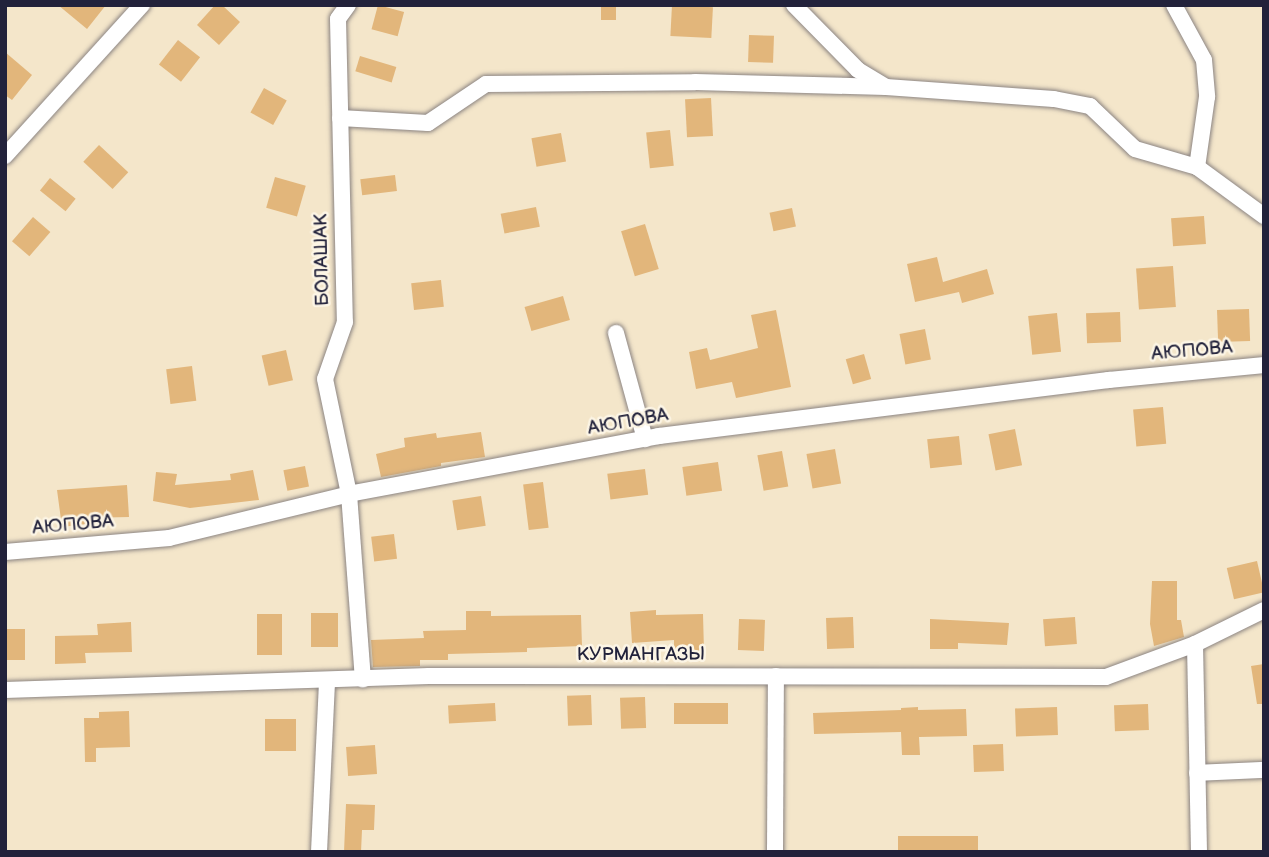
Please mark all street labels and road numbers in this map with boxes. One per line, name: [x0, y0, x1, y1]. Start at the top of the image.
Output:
street label: БОЛАШАК: [310, 214, 334, 306]
street label: АЮПОВА: [1150, 336, 1234, 366]
street label: АЮПОВА: [586, 404, 670, 440]
street label: АЮПОВА: [31, 510, 115, 540]
street label: КУРМАНГАЗЫ: [577, 644, 705, 666]

